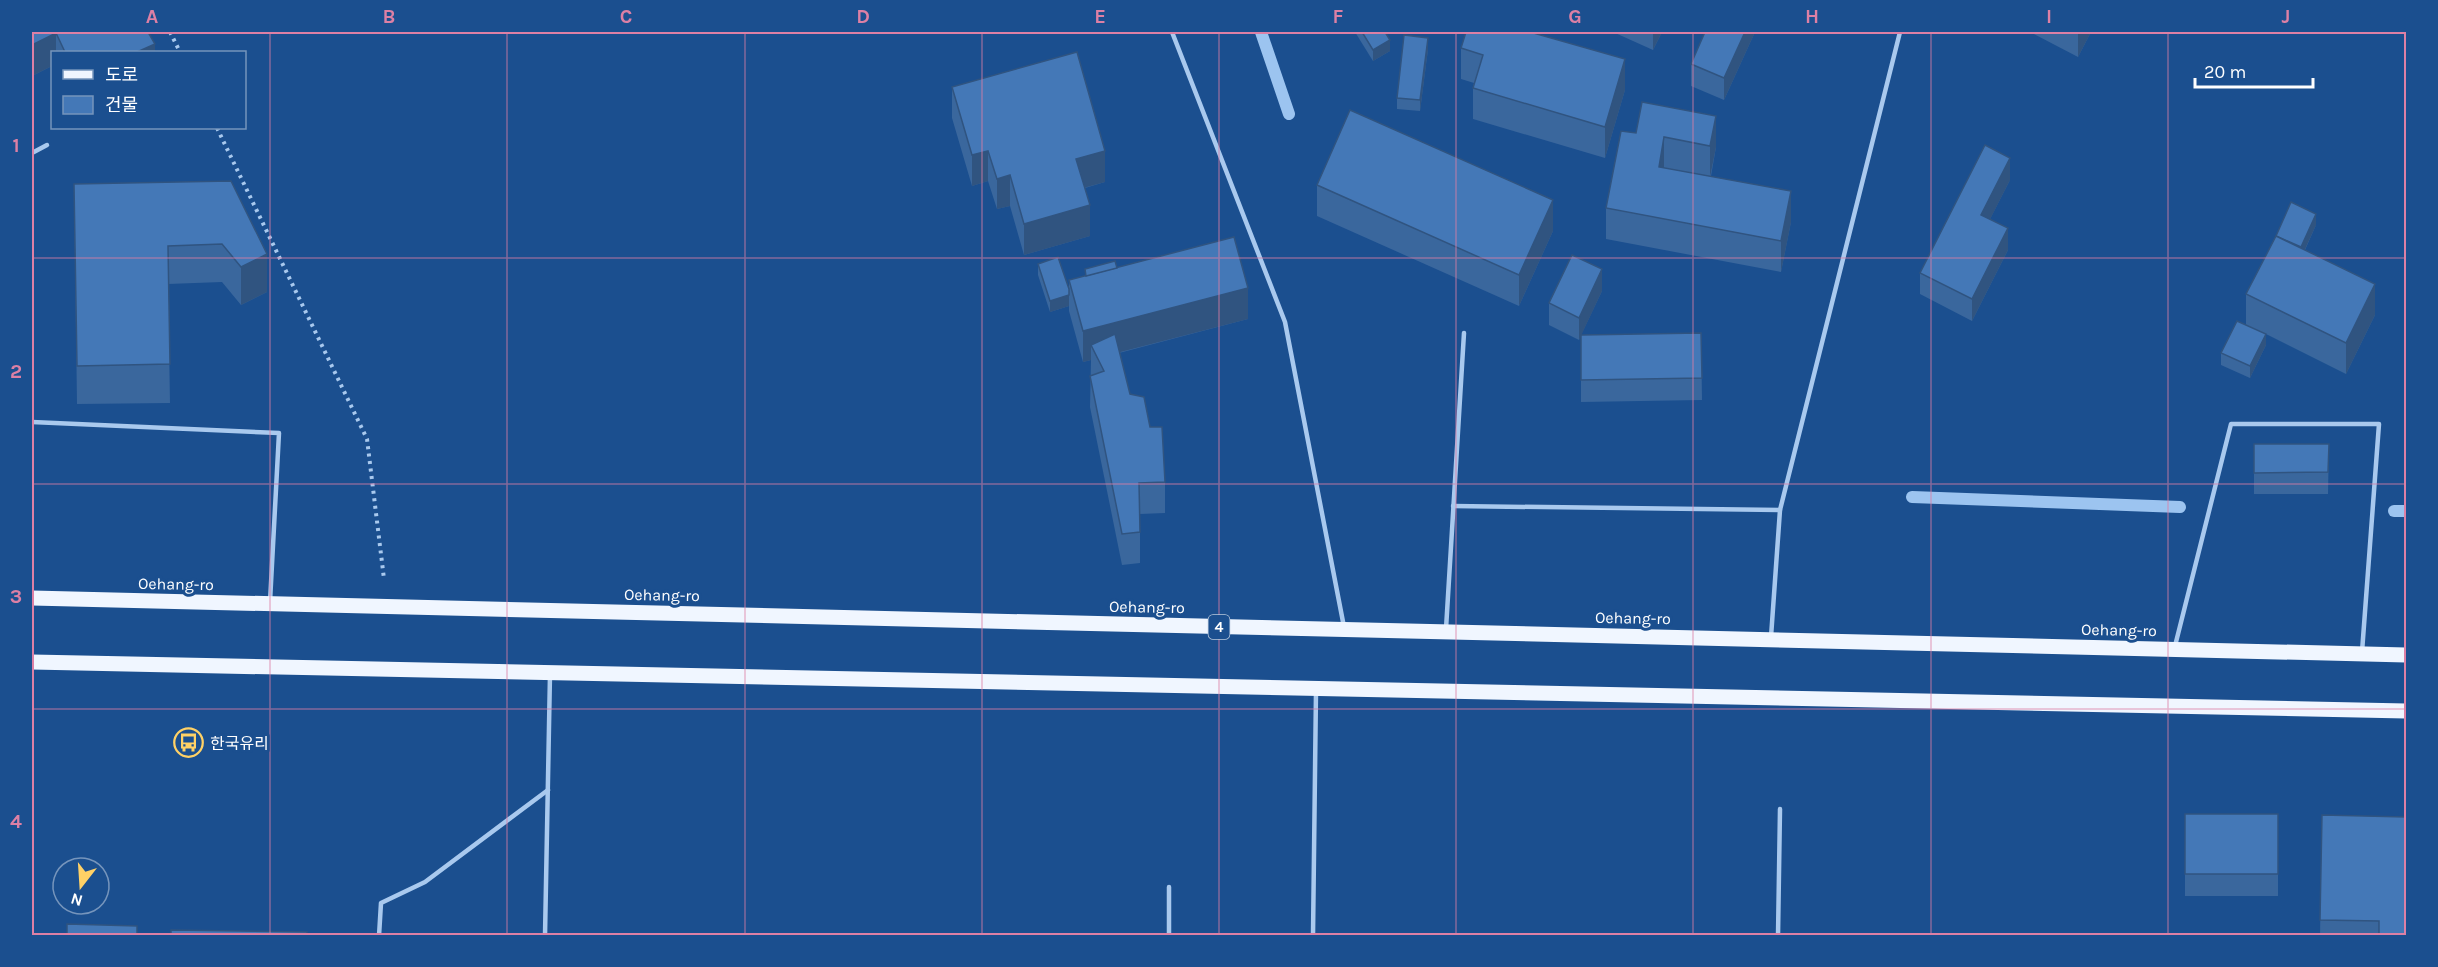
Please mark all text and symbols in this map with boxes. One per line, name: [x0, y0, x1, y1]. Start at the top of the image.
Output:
text: A: [146, 5, 159, 28]
text: B: [383, 5, 395, 28]
text: C: [620, 5, 632, 28]
text: D: [856, 5, 870, 28]
text: E: [1094, 5, 1106, 28]
text: F: [1333, 5, 1344, 28]
text: G: [1568, 5, 1582, 28]
text: H: [1805, 5, 1819, 28]
text: I: [2046, 5, 2052, 28]
text: J: [2282, 5, 2290, 28]
legend: [51, 51, 246, 129]
scale bar: [2195, 51, 2314, 89]
text: 20 m: [2204, 61, 2246, 83]
text: 도로: [105, 64, 138, 86]
text: 건물: [105, 94, 138, 116]
text: 1: [12, 134, 20, 157]
text: 2: [10, 360, 22, 383]
street label: Oehang-ro: [138, 574, 214, 594]
text: 3: [10, 585, 22, 608]
street label: Oehang-ro: [624, 585, 700, 605]
street label: Oehang-ro: [1109, 597, 1185, 617]
street label: Oehang-ro: [1595, 608, 1671, 628]
road number: 4: [1208, 615, 1230, 639]
street label: Oehang-ro: [2081, 620, 2157, 640]
bus stop icon: 한국유리: [173, 727, 205, 759]
place label: 한국유리: [210, 734, 269, 753]
text: 4: [10, 810, 22, 833]
north arrow: [51, 856, 111, 916]
text: N: [68, 889, 85, 911]

